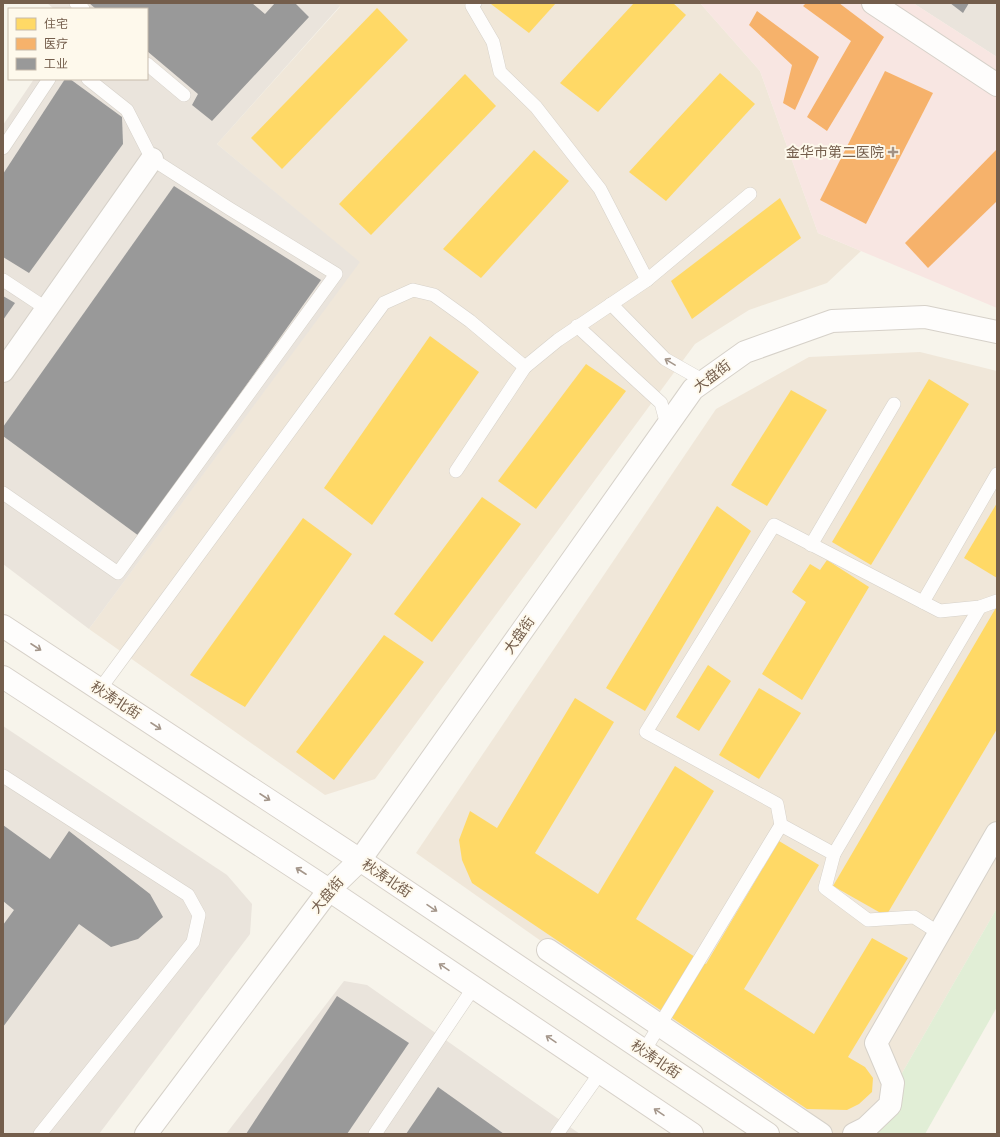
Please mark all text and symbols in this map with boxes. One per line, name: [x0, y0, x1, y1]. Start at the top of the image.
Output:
legend: [8, 8, 148, 80]
text: 住宅: [44, 16, 68, 30]
text: 医疗: [44, 36, 68, 50]
text: 工业: [44, 56, 68, 70]
place label: 金华市第二医院: [786, 143, 884, 160]
marker: 金华市第二医院: [887, 146, 899, 158]
street label: 大盘街: [690, 356, 734, 395]
one-way arrow: [664, 357, 676, 365]
street label: 大盘街: [500, 613, 538, 657]
one-way arrow: [30, 643, 41, 651]
street label: 秋涛北街: [88, 677, 144, 722]
one-way arrow: [150, 722, 161, 730]
one-way arrow: [259, 793, 270, 801]
street label: 秋涛北街: [359, 855, 415, 900]
one-way arrow: [296, 867, 307, 875]
street label: 大盘街: [307, 873, 347, 916]
one-way arrow: [426, 904, 437, 912]
one-way arrow: [439, 963, 450, 971]
one-way arrow: [546, 1035, 557, 1044]
street label: 秋涛北街: [628, 1036, 684, 1081]
one-way arrow: [654, 1108, 665, 1116]

